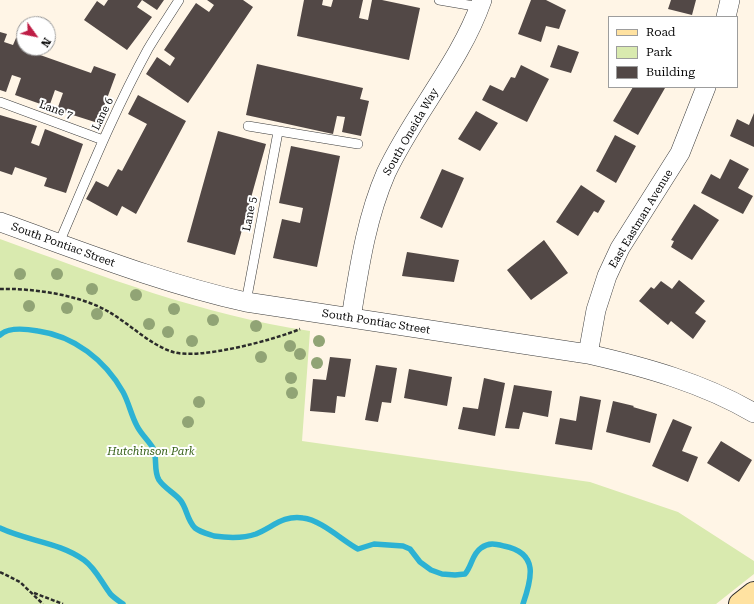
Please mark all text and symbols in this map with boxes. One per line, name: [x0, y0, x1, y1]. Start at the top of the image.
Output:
north arrow: [16, 16, 56, 56]
legend: [608, 16, 738, 88]
text: Road: [646, 25, 675, 39]
text: N: [38, 35, 53, 49]
text: Park: [646, 45, 672, 59]
text: Building: [646, 65, 695, 79]
street label: South Oneida Way: [381, 86, 441, 178]
street label: Lane 6: [89, 95, 117, 133]
street label: Lane 7: [37, 98, 75, 122]
street label: East Eastman Avenue: [606, 167, 676, 271]
street label: Lane 5: [240, 196, 260, 232]
street label: South Pontiac Street: [9, 220, 117, 270]
street label: South Pontiac Street: [321, 307, 431, 337]
park label: Hutchinson Park: [107, 445, 195, 459]

